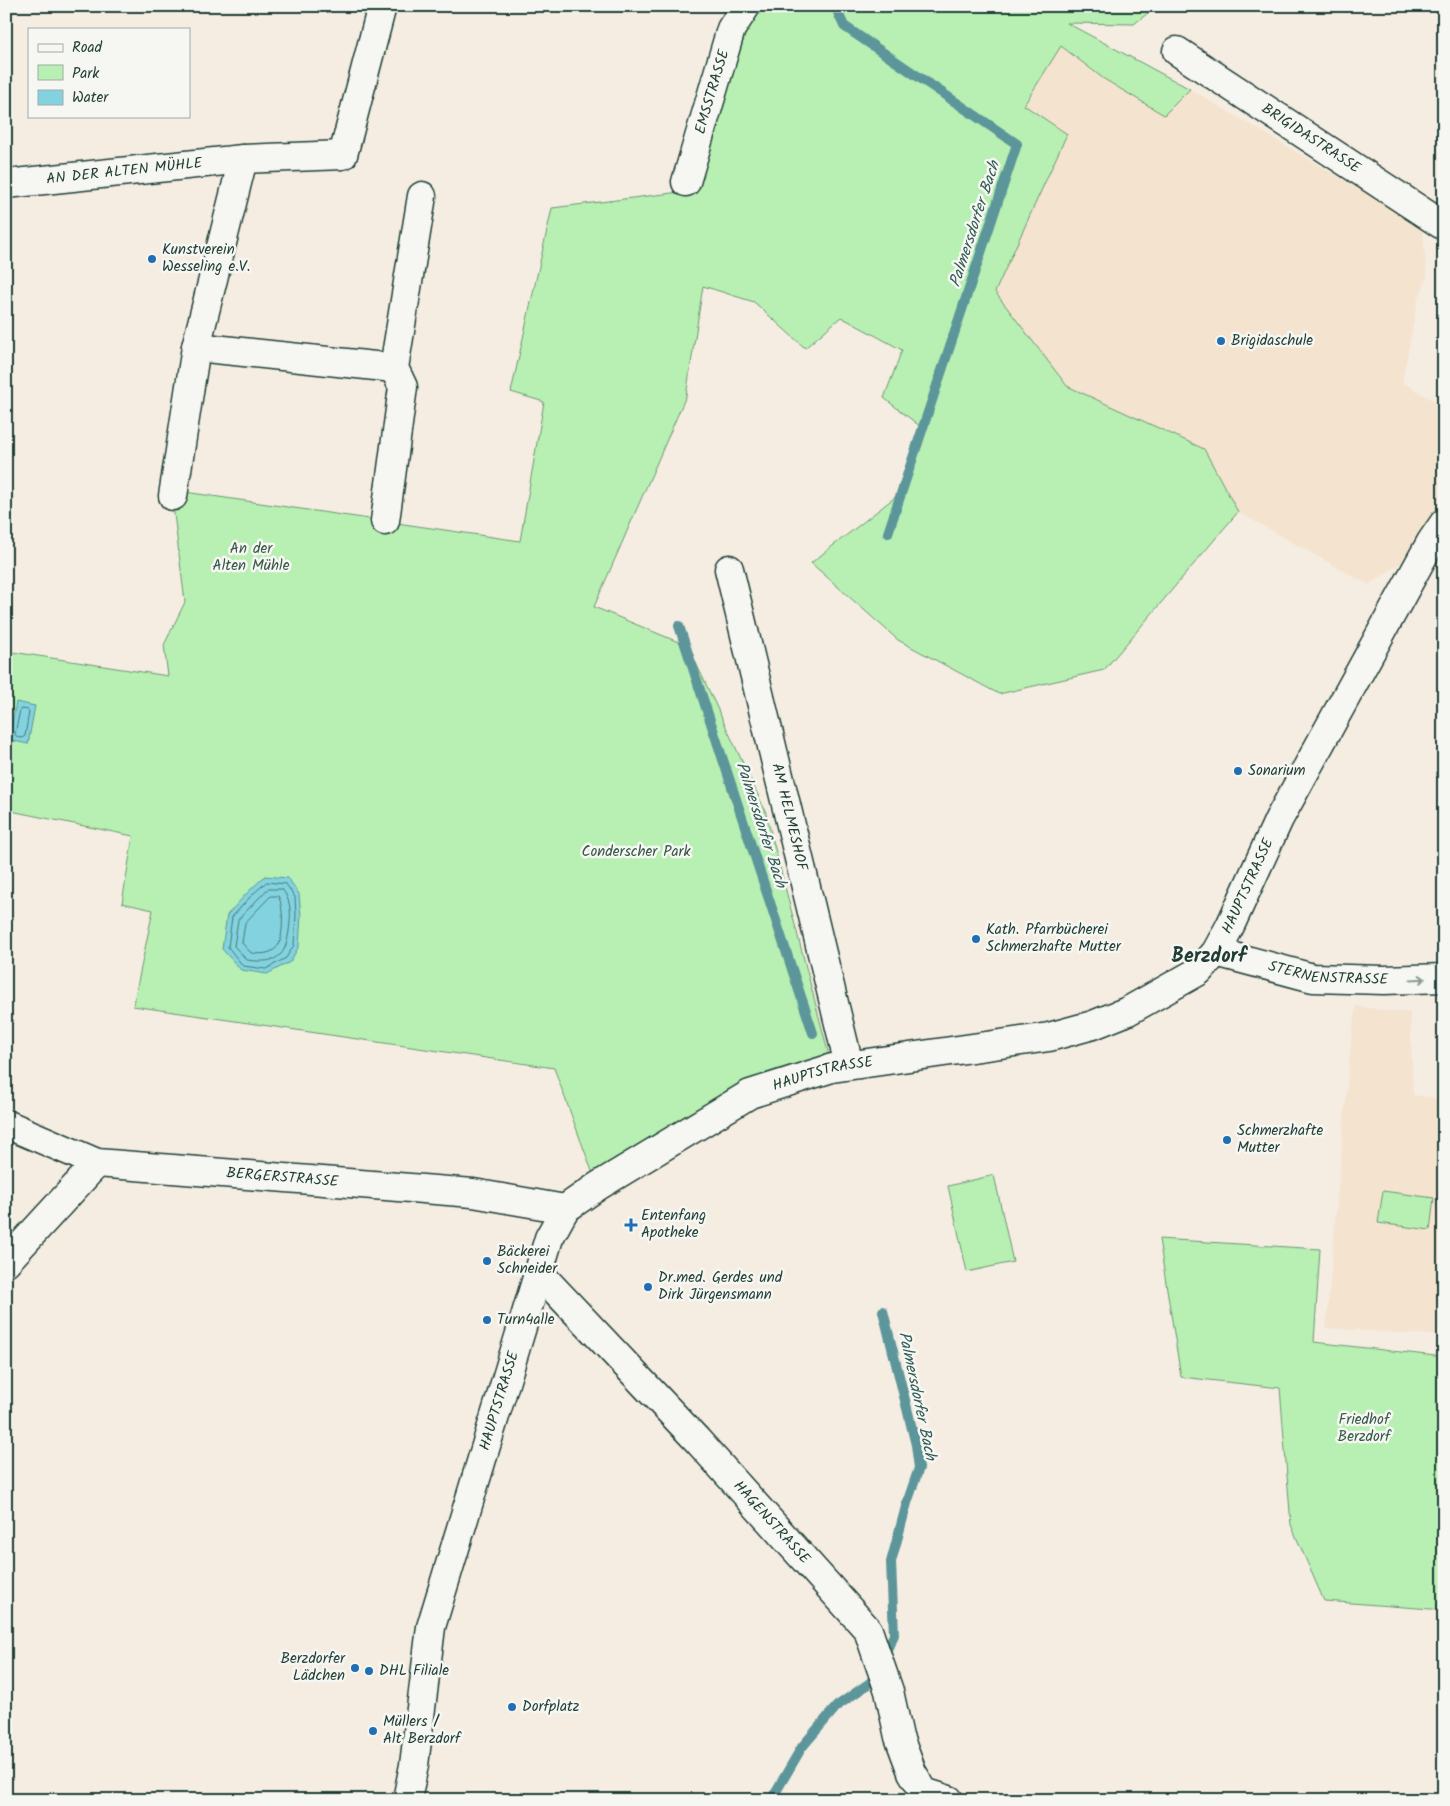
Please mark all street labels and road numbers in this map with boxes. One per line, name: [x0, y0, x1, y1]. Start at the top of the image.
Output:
street label: EMSSTRASSE: [689, 45, 737, 137]
street label: BRIGIDASTRASSE: [1256, 97, 1366, 181]
street label: AN DER ALTEN MÜHLE: [45, 151, 205, 192]
street label: AM HELMESHOF: [764, 761, 814, 874]
street label: HAUPTSTRASSE: [1216, 833, 1281, 939]
street label: STERNENSTRASSE: [1265, 954, 1390, 992]
street label: HAUPTSTRASSE: [769, 1050, 876, 1098]
street label: BERGERSTRASSE: [225, 1161, 341, 1194]
street label: HAUPTSTRASSE: [473, 1347, 526, 1454]
street label: HAGENSTRASSE: [727, 1475, 816, 1571]

